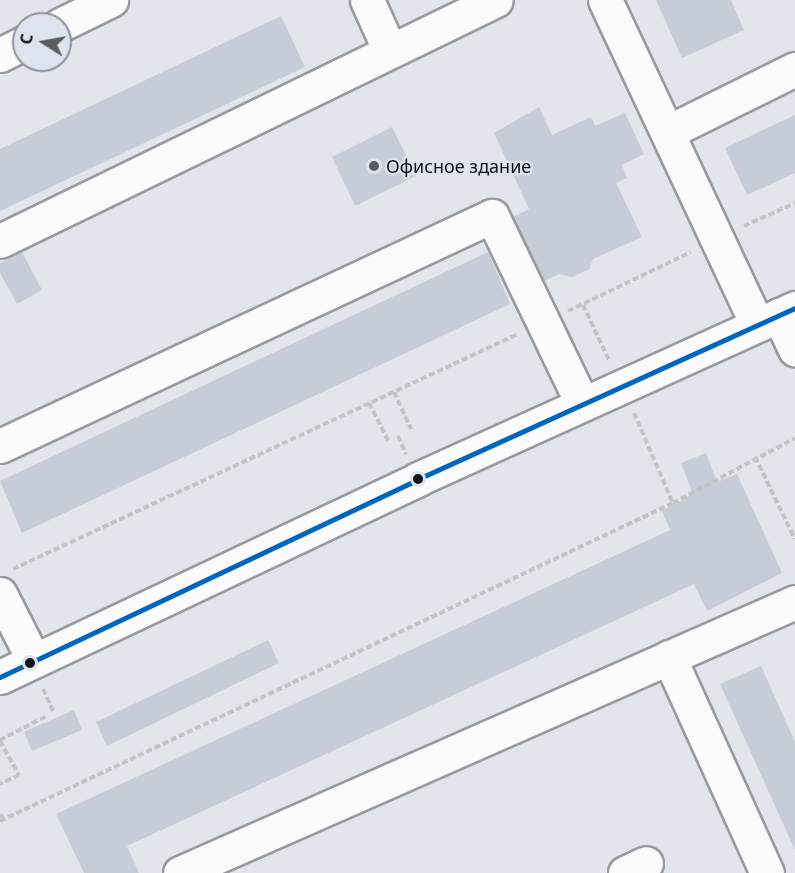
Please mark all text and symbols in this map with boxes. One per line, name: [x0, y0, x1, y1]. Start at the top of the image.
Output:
north arrow: [12, 12, 72, 72]
text: С: [15, 32, 38, 46]
place label: Офисное здание: [386, 155, 531, 177]
marker: Офисное здание: [367, 159, 381, 173]
unlabelled marker: [412, 473, 424, 485]
unlabelled marker: [24, 657, 36, 669]

